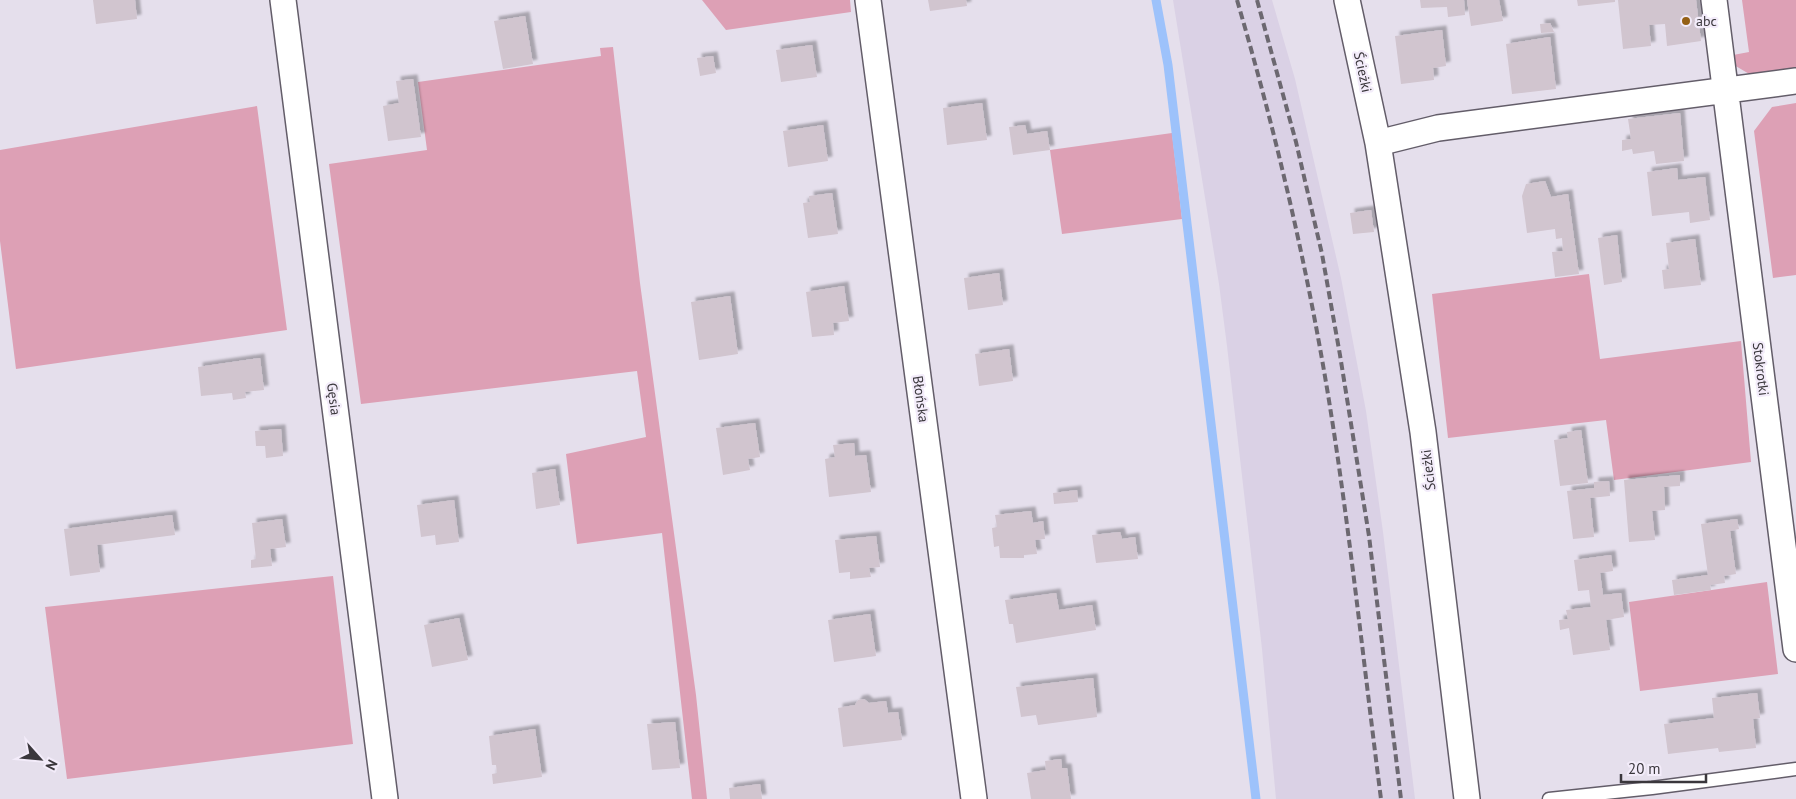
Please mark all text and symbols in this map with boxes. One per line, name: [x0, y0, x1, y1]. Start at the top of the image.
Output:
place label: abc: [1696, 12, 1717, 30]
marker: abc: [1680, 15, 1692, 27]
street label: Ścieżki: [1350, 50, 1376, 94]
street label: Stokrotki: [1749, 341, 1773, 397]
street label: Błońska: [909, 374, 933, 424]
street label: Gęsia: [323, 382, 345, 416]
street label: Ścieżki: [1417, 448, 1439, 492]
north arrow: [15, 734, 65, 784]
scale bar: [1621, 752, 1706, 784]
text: N: [41, 757, 62, 773]
text: 20 m: [1628, 759, 1661, 778]

